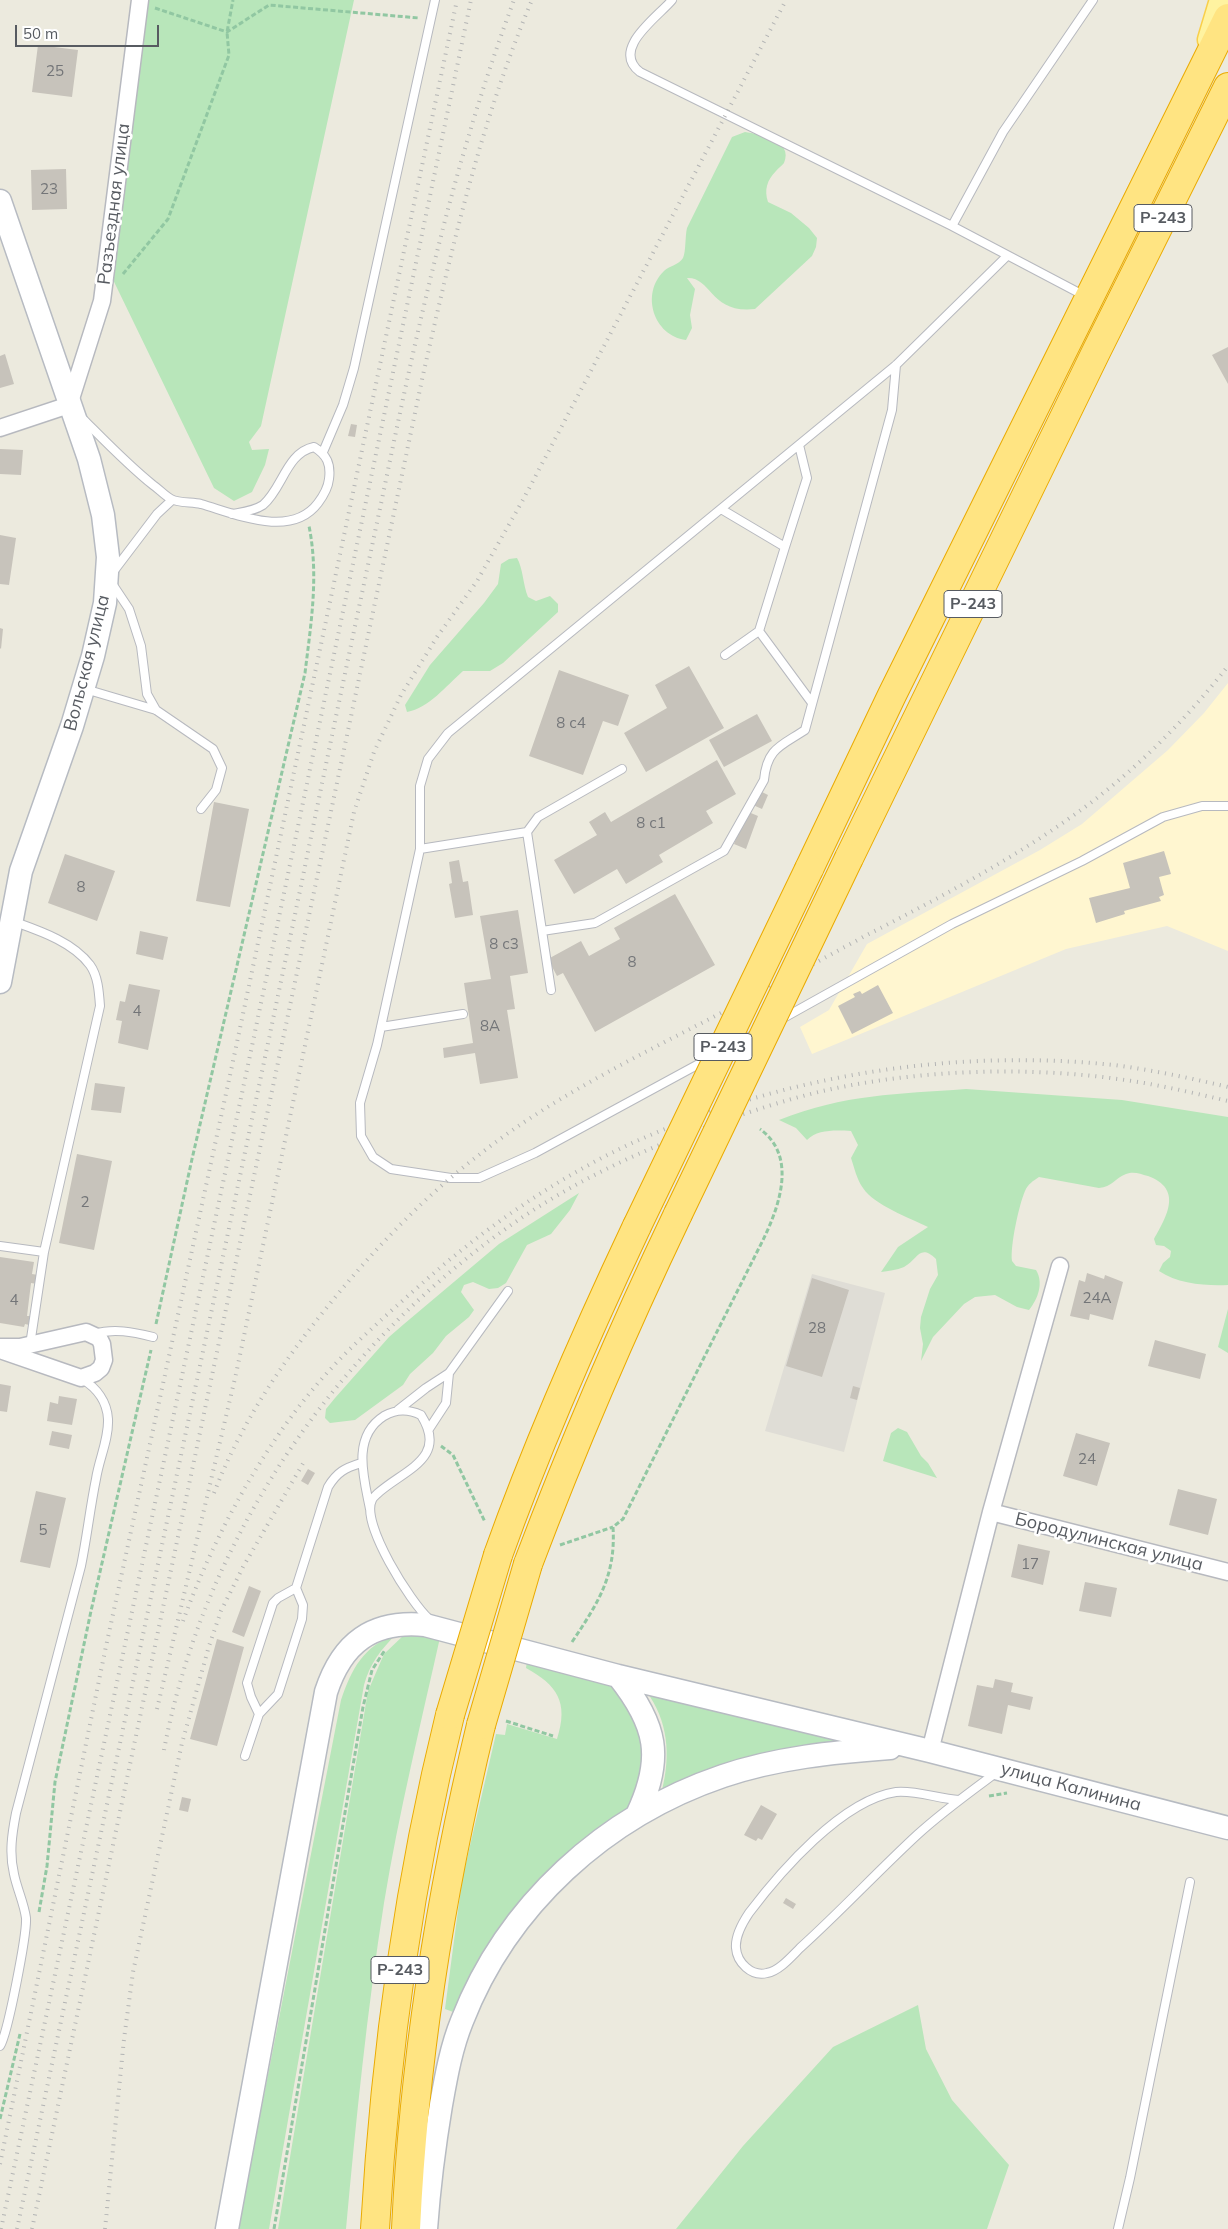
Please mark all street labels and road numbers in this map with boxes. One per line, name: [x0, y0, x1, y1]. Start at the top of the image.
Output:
street label: Разъездная улица: [93, 122, 135, 286]
road number: Р-243: [1134, 204, 1192, 232]
road number: Р-243: [944, 590, 1002, 618]
street label: Вольская улица: [60, 593, 114, 733]
road number: Р-243: [694, 1034, 752, 1060]
street label: Бородулинская улица: [1013, 1508, 1205, 1576]
street label: улица Калинина: [998, 1758, 1144, 1816]
road number: Р-243: [371, 1956, 429, 1984]

